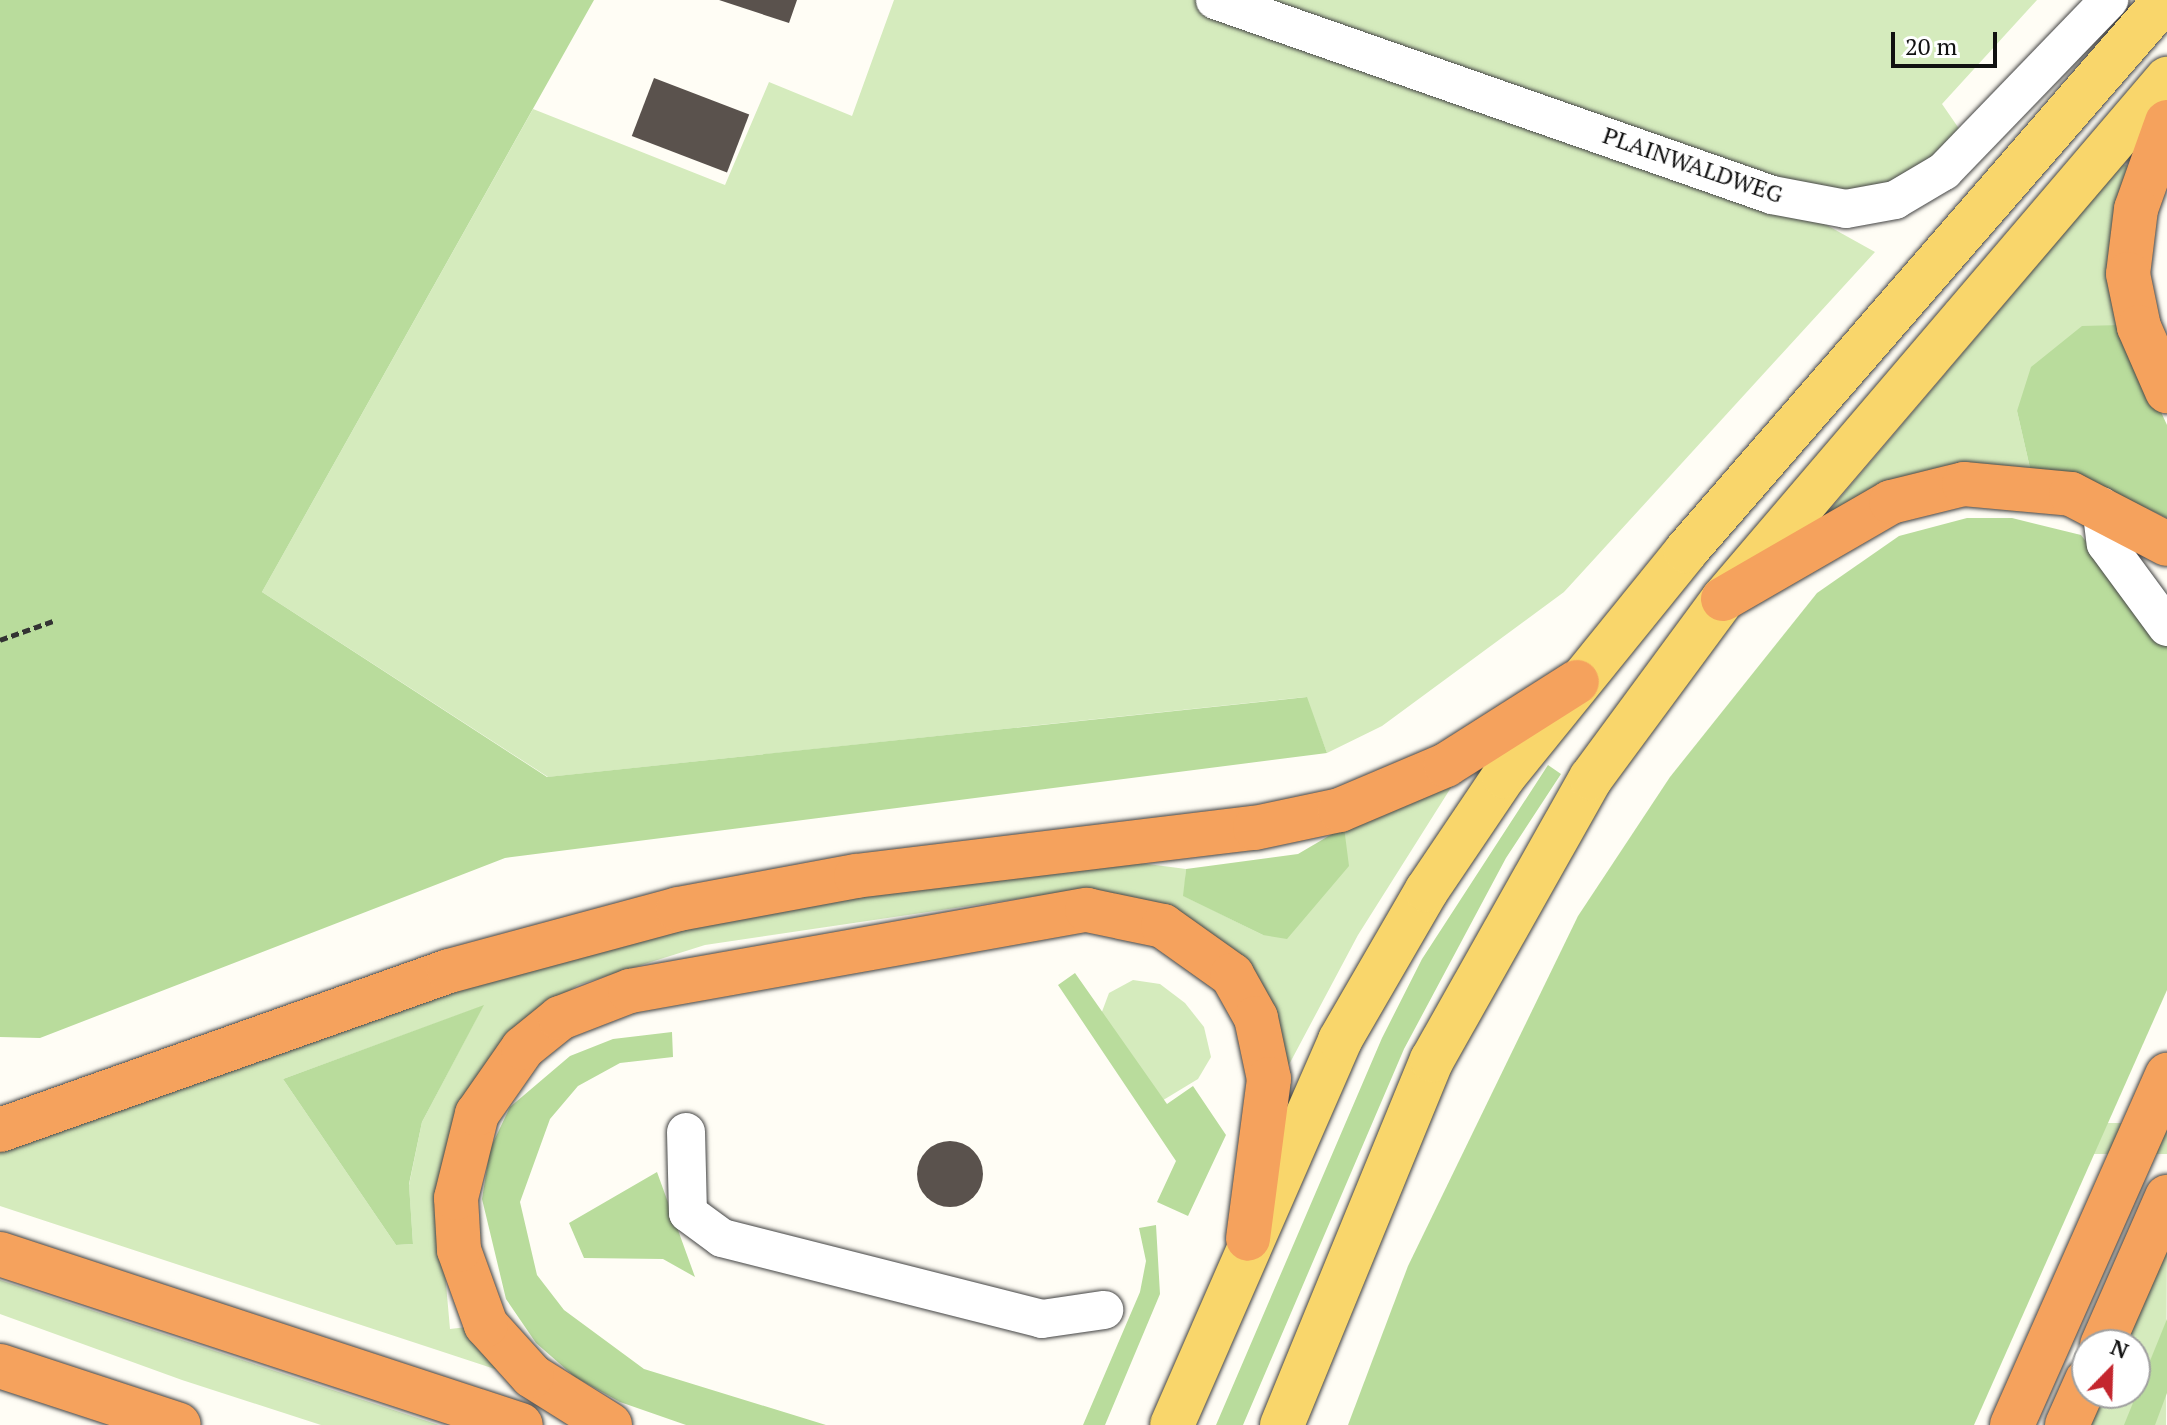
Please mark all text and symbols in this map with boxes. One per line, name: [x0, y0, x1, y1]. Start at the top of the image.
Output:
scale bar: [1895, 16, 2001, 66]
text: 20 m: [1905, 30, 1957, 62]
street label: PLAINWALDWEG: [1599, 121, 1787, 209]
north arrow: [2071, 1329, 2151, 1409]
text: N: [2106, 1332, 2133, 1365]

